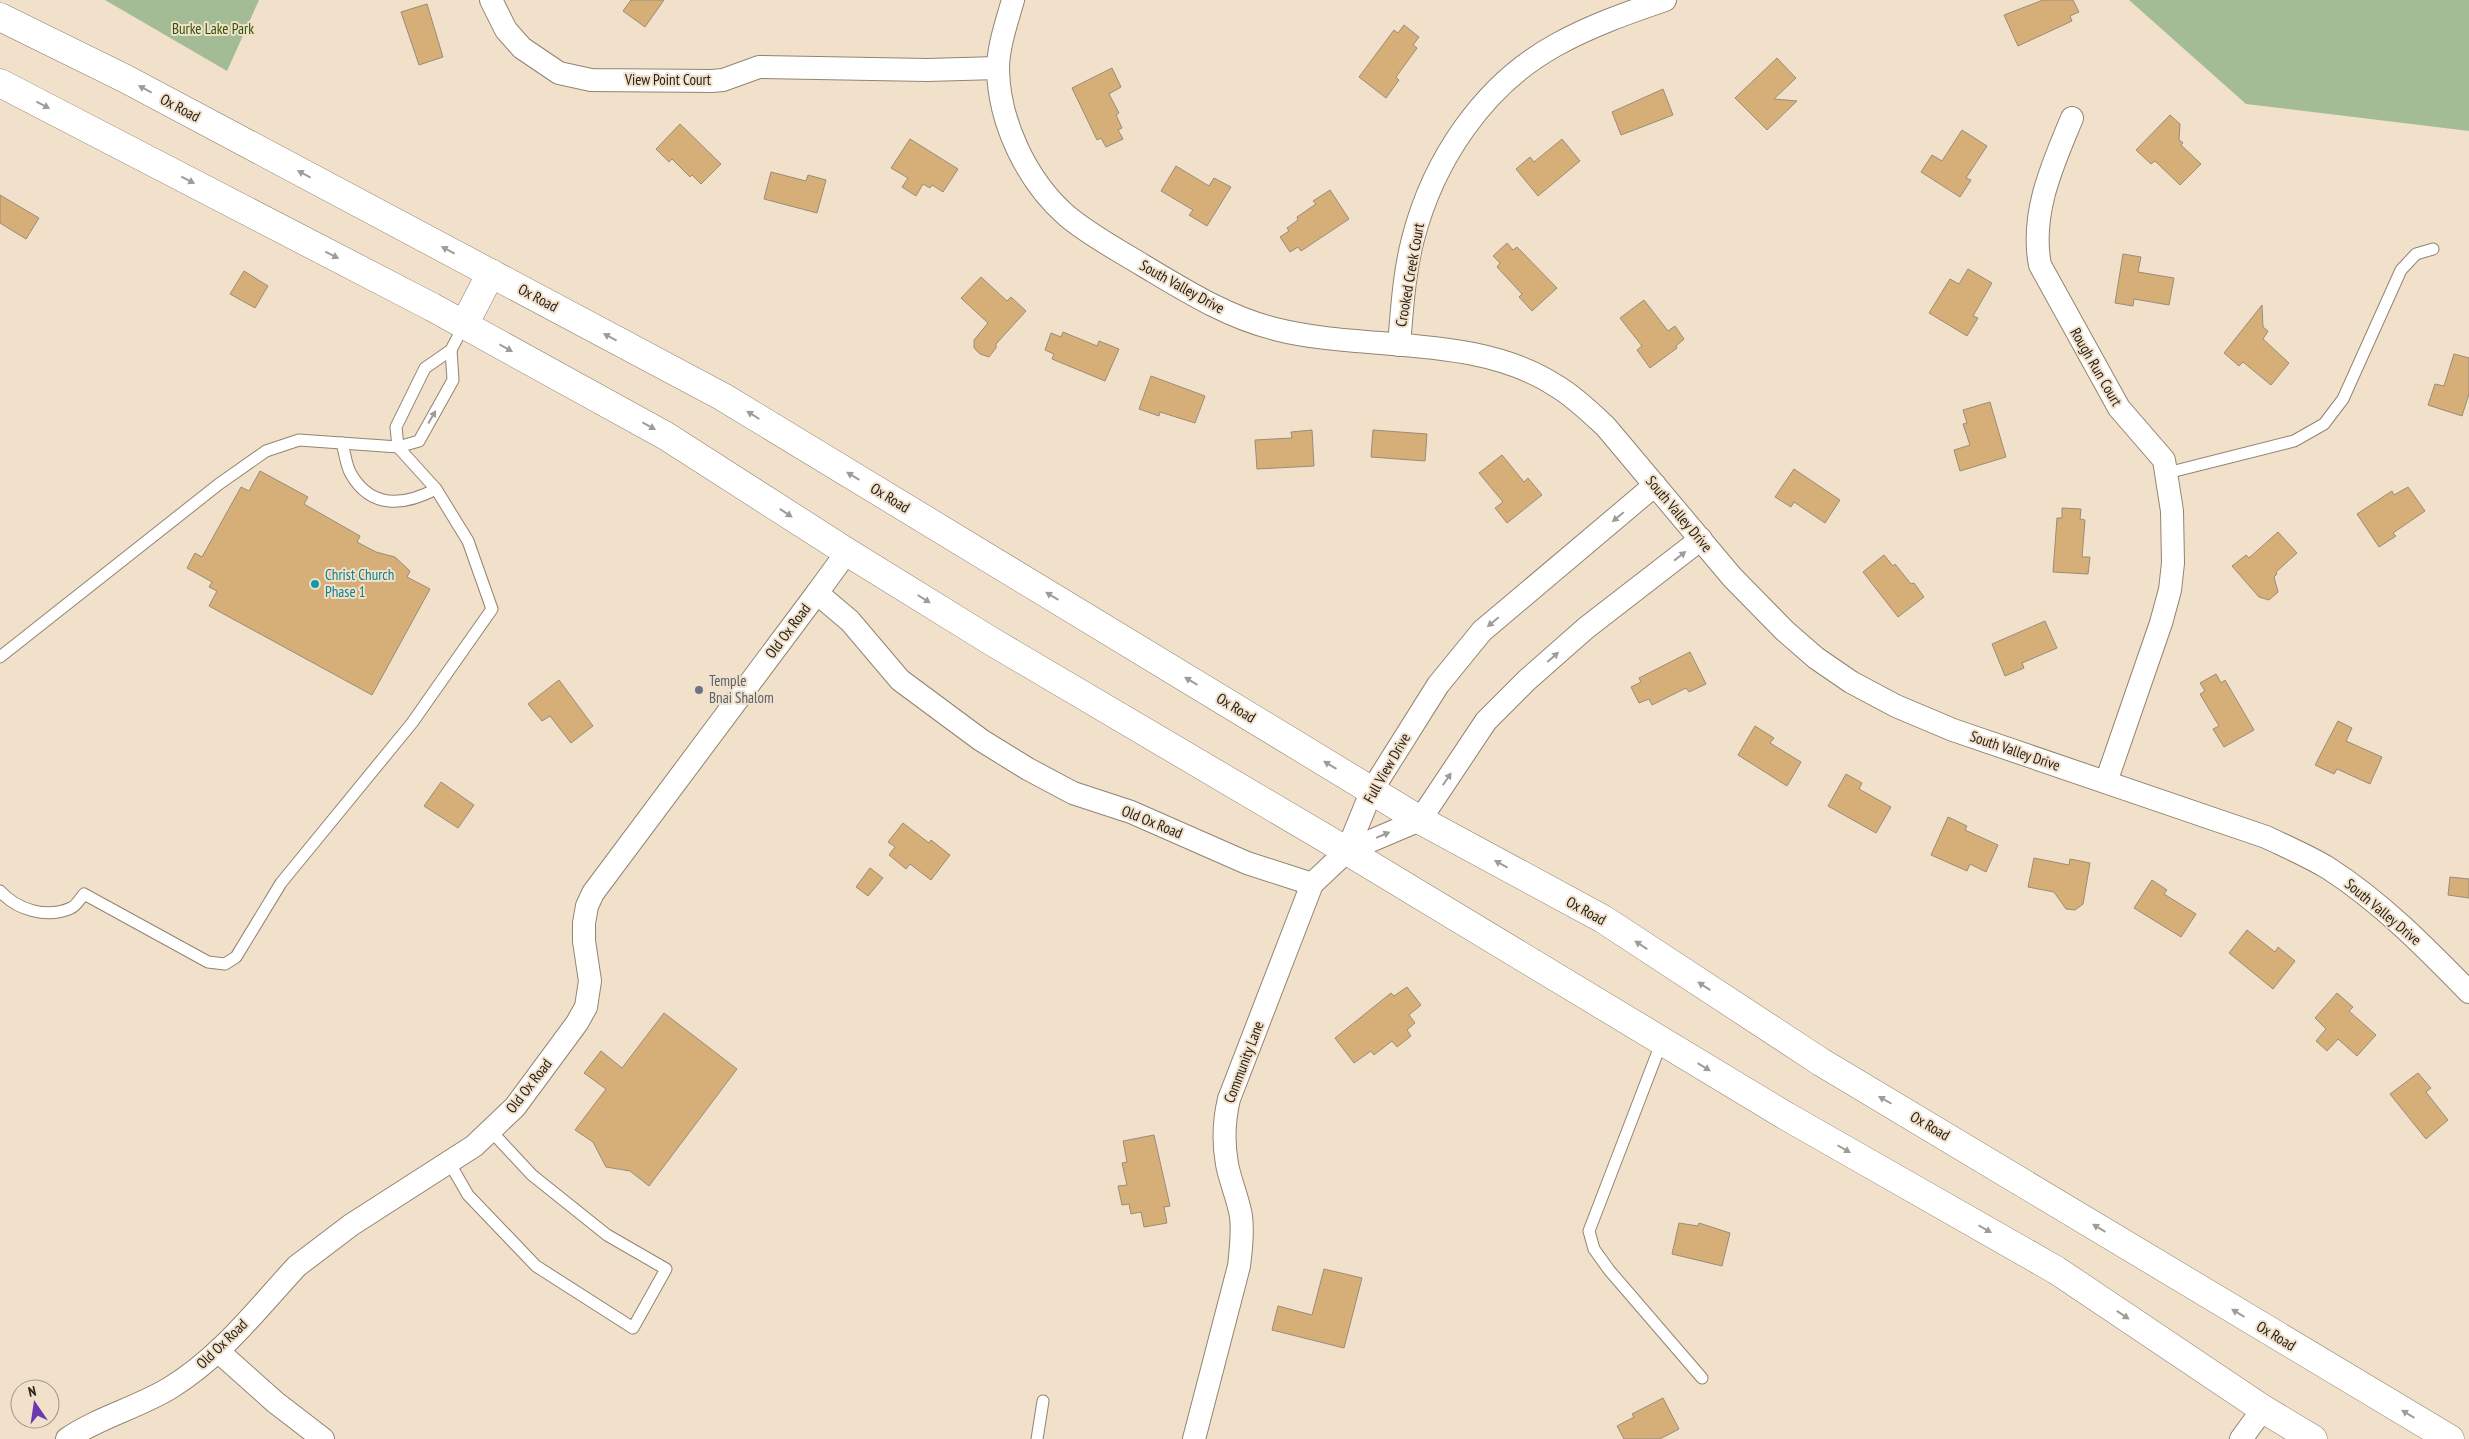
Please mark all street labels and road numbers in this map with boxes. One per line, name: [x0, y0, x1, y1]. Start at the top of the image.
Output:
street label: View Point Court: [624, 70, 711, 89]
street label: Ox Road: [157, 89, 203, 126]
street label: Crooked Creek Court: [1391, 222, 1428, 328]
street label: South Valley Drive: [1137, 256, 1228, 318]
street label: Ox Road: [515, 279, 561, 316]
street label: Rough Run Court: [2066, 324, 2127, 409]
street label: South Valley Drive: [1642, 472, 1717, 556]
street label: Ox Road: [867, 478, 913, 517]
street label: Old Ox Road: [761, 599, 814, 662]
street label: Ox Road: [1213, 688, 1259, 727]
street label: South Valley Drive: [1968, 726, 2063, 775]
street label: Full View Drive: [1359, 729, 1414, 806]
street label: Old Ox Road: [1119, 801, 1185, 842]
street label: South Valley Drive: [2341, 874, 2425, 949]
street label: Ox Road: [1563, 892, 1609, 929]
street label: Community Lane: [1219, 1018, 1268, 1105]
street label: Old Ox Road: [501, 1055, 556, 1117]
street label: Ox Road: [1907, 1107, 1953, 1144]
street label: Old Ox Road: [192, 1315, 251, 1373]
street label: Ox Road: [2253, 1316, 2299, 1355]

